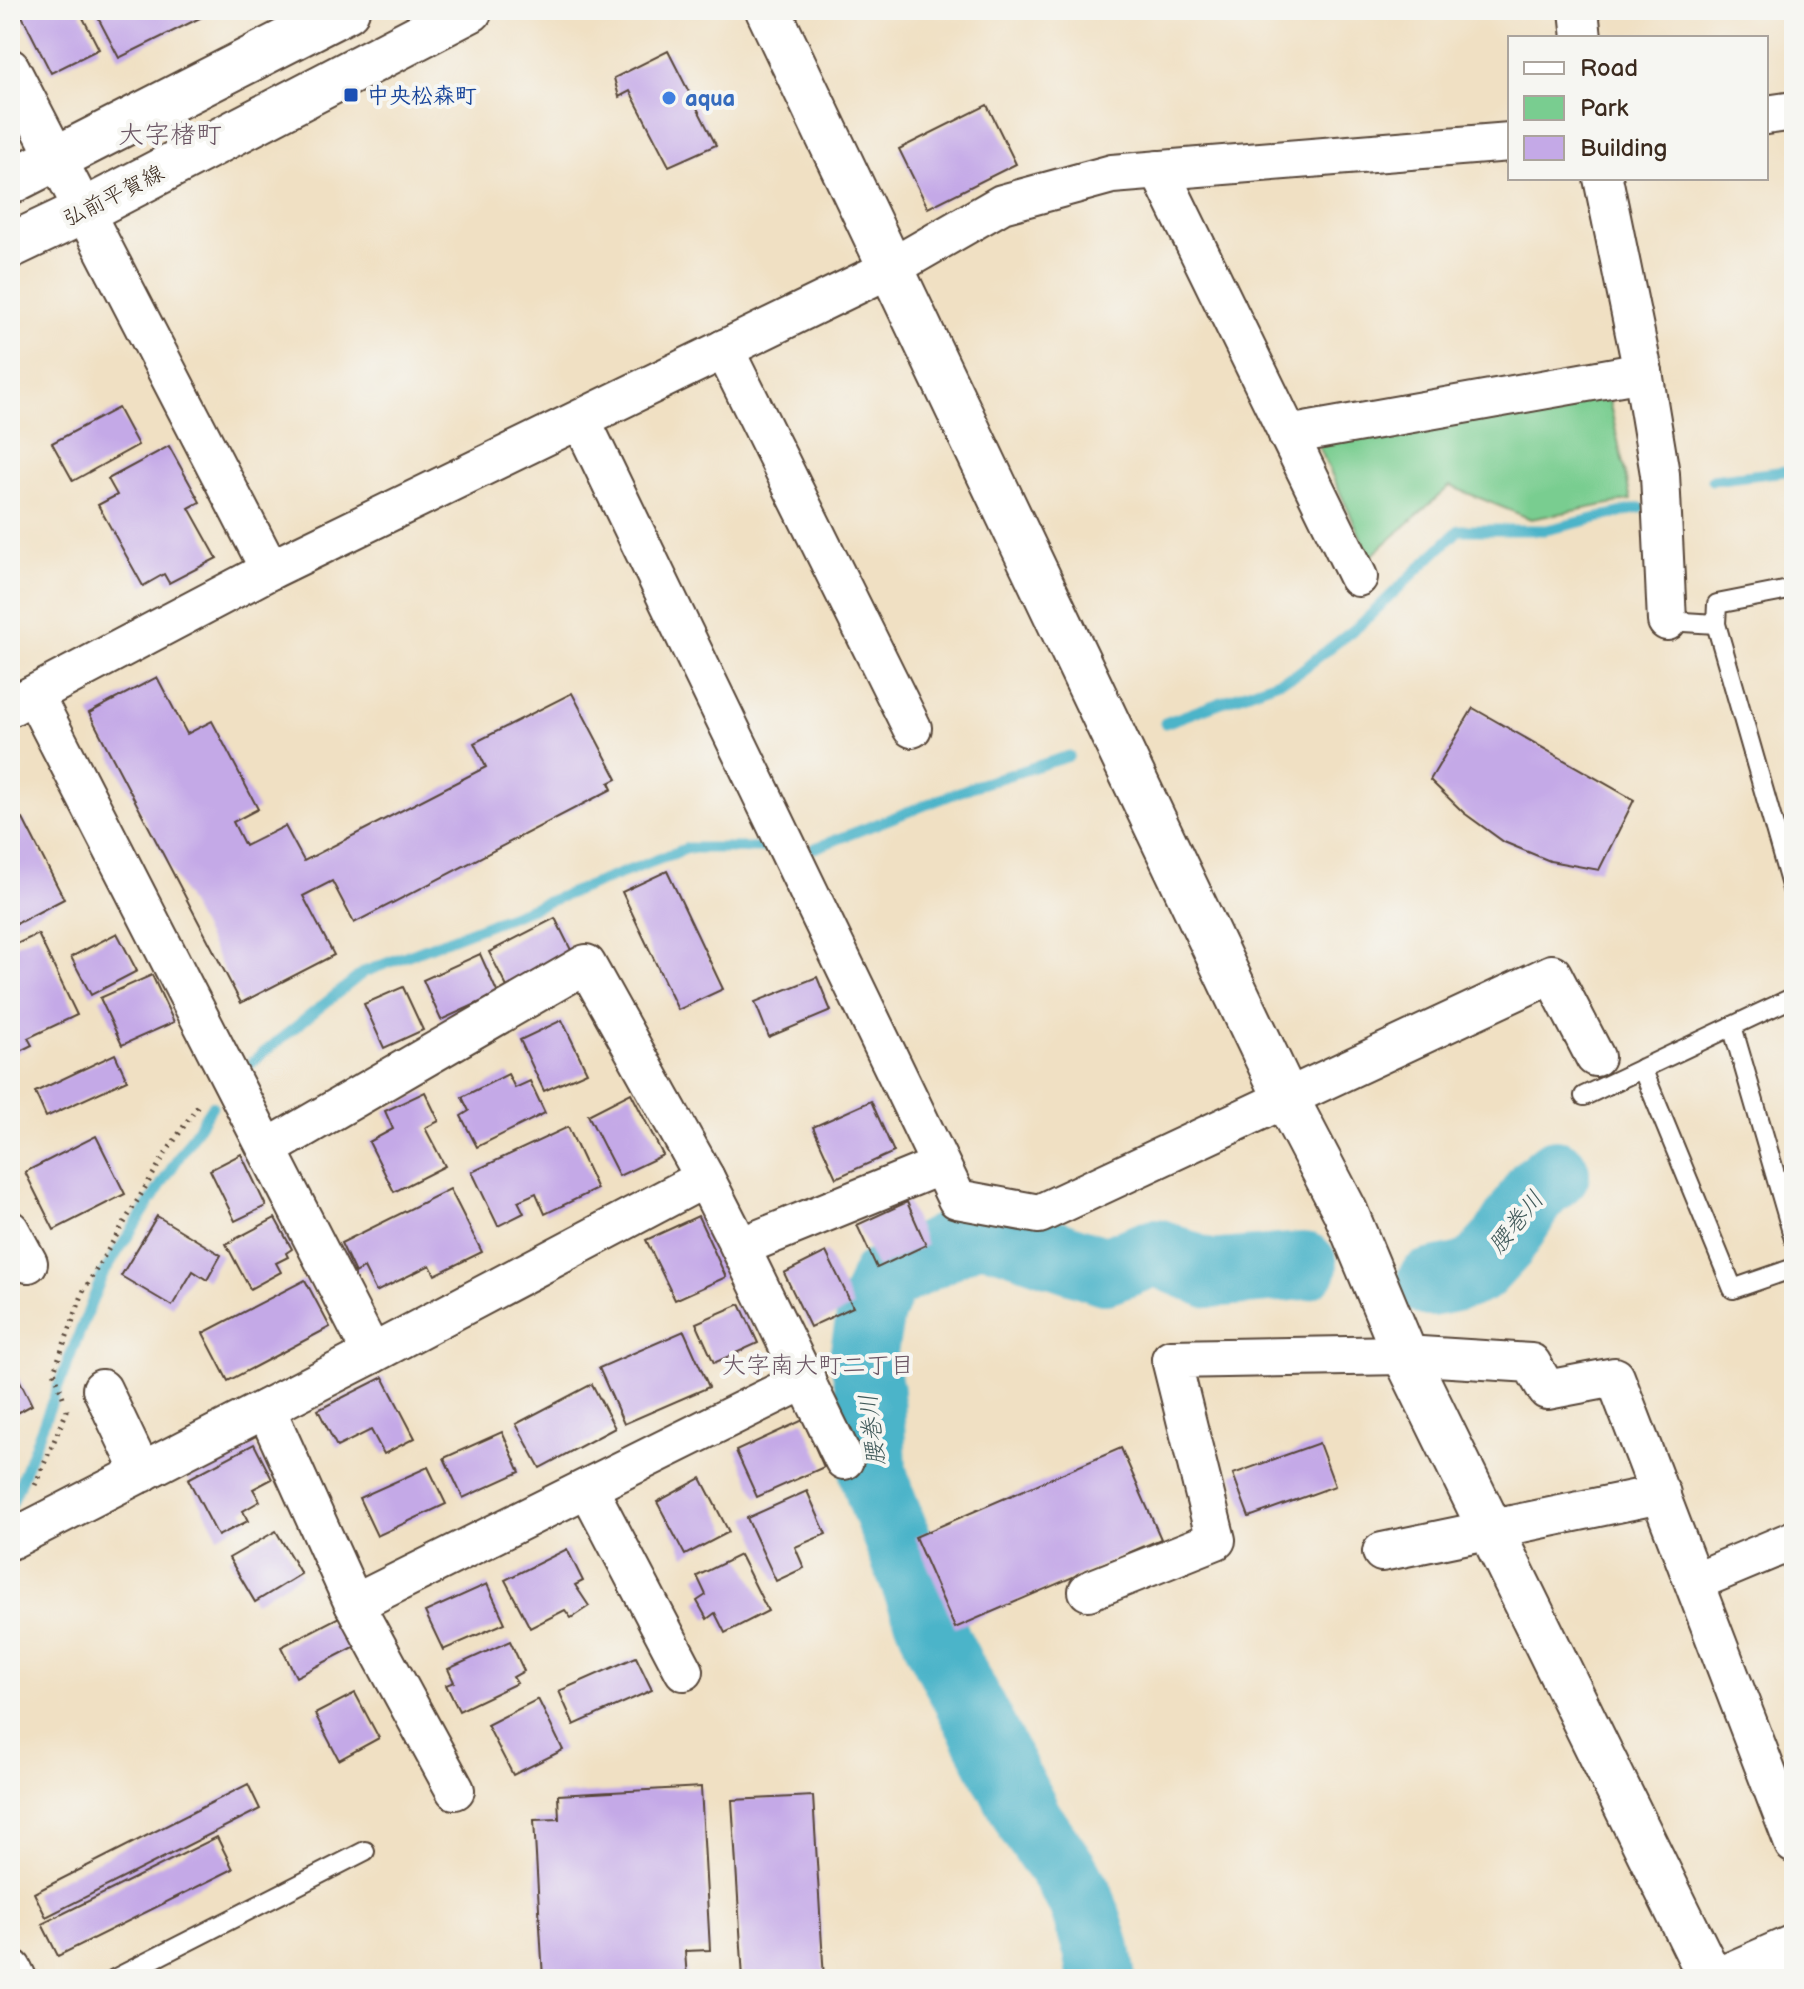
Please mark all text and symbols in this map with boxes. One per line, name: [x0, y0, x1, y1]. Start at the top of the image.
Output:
legend: [1508, 36, 1768, 180]
text: Road: [1580, 54, 1638, 83]
place label: 中央松森町: [367, 83, 477, 110]
marker: 中央松森町: [342, 86, 360, 104]
place label: aqua: [685, 86, 735, 113]
marker: aqua: [660, 89, 678, 107]
text: Park: [1580, 94, 1628, 123]
district label: 大字楮町: [118, 120, 222, 151]
text: Building: [1580, 134, 1667, 163]
street label: 弘前平賀線: [59, 159, 169, 233]
water label: 腰巻川: [1482, 1185, 1550, 1259]
district label: 大字南大町二丁目: [722, 1351, 914, 1380]
water label: 腰巻川: [854, 1392, 891, 1467]

